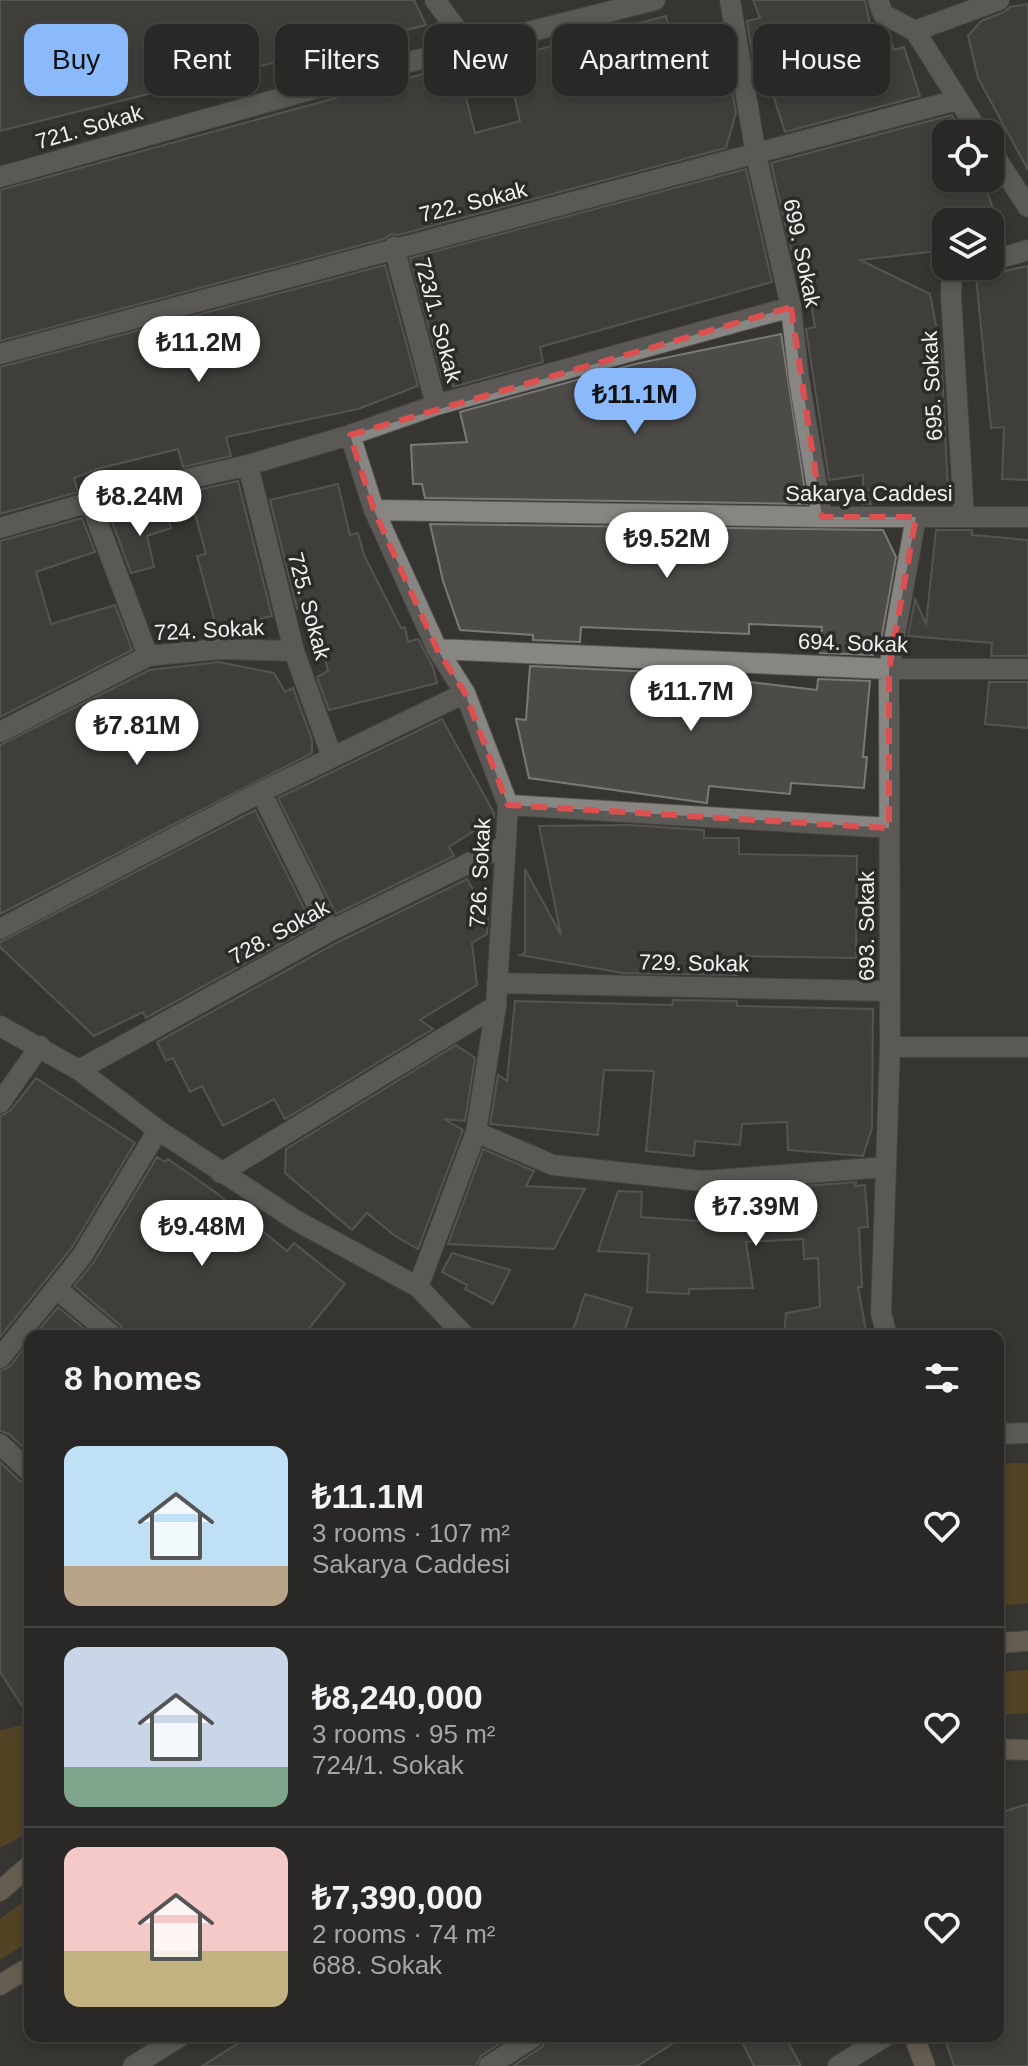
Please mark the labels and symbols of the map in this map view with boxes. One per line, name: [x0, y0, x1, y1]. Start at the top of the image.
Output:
street label: 721. Sokak: [33, 100, 146, 154]
street label: 722. Sokak: [417, 176, 530, 227]
street label: 699. Sokak: [778, 197, 826, 310]
street label: 723/1. Sokak: [409, 255, 467, 386]
pin: ₺11.2M: [134, 316, 264, 384]
street label: 695. Sokak: [917, 329, 947, 442]
pin: ₺11.1M: [570, 368, 700, 436]
pin: ₺8.24M: [75, 470, 205, 538]
street label: Sakarya Caddesi: [785, 481, 953, 506]
pin: ₺9.52M: [602, 512, 732, 580]
street label: 725. Sokak: [283, 550, 336, 663]
street label: 724. Sokak: [153, 615, 266, 645]
street label: 694. Sokak: [798, 629, 909, 657]
pin: ₺11.7M: [626, 665, 756, 733]
pin: ₺7.81M: [72, 699, 202, 767]
street label: 726. Sokak: [465, 816, 495, 929]
street label: 693. Sokak: [854, 870, 879, 981]
street label: 728. Sokak: [225, 894, 334, 970]
street label: 729. Sokak: [639, 950, 750, 976]
pin: ₺7.39M: [691, 1180, 821, 1248]
pin: ₺9.48M: [137, 1200, 267, 1268]

